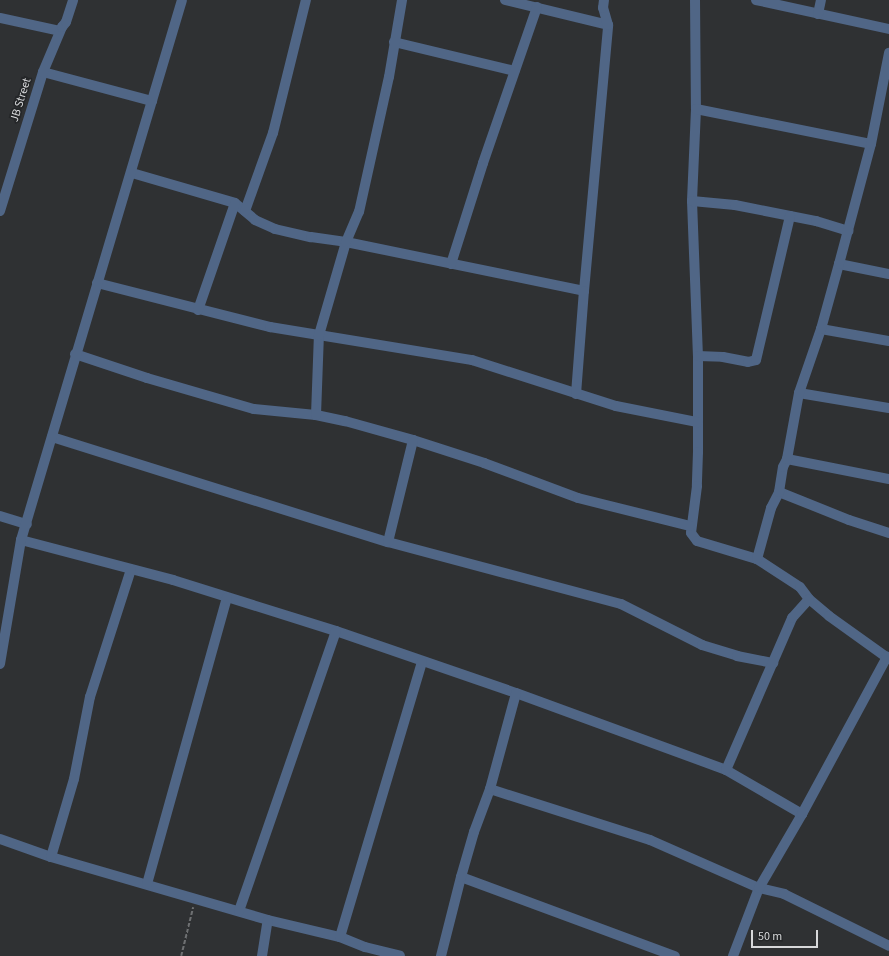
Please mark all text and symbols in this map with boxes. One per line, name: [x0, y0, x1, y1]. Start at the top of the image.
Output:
street label: JB Street: [7, 76, 35, 124]
scale bar: [753, 922, 820, 948]
text: 50 m: [758, 928, 782, 945]

